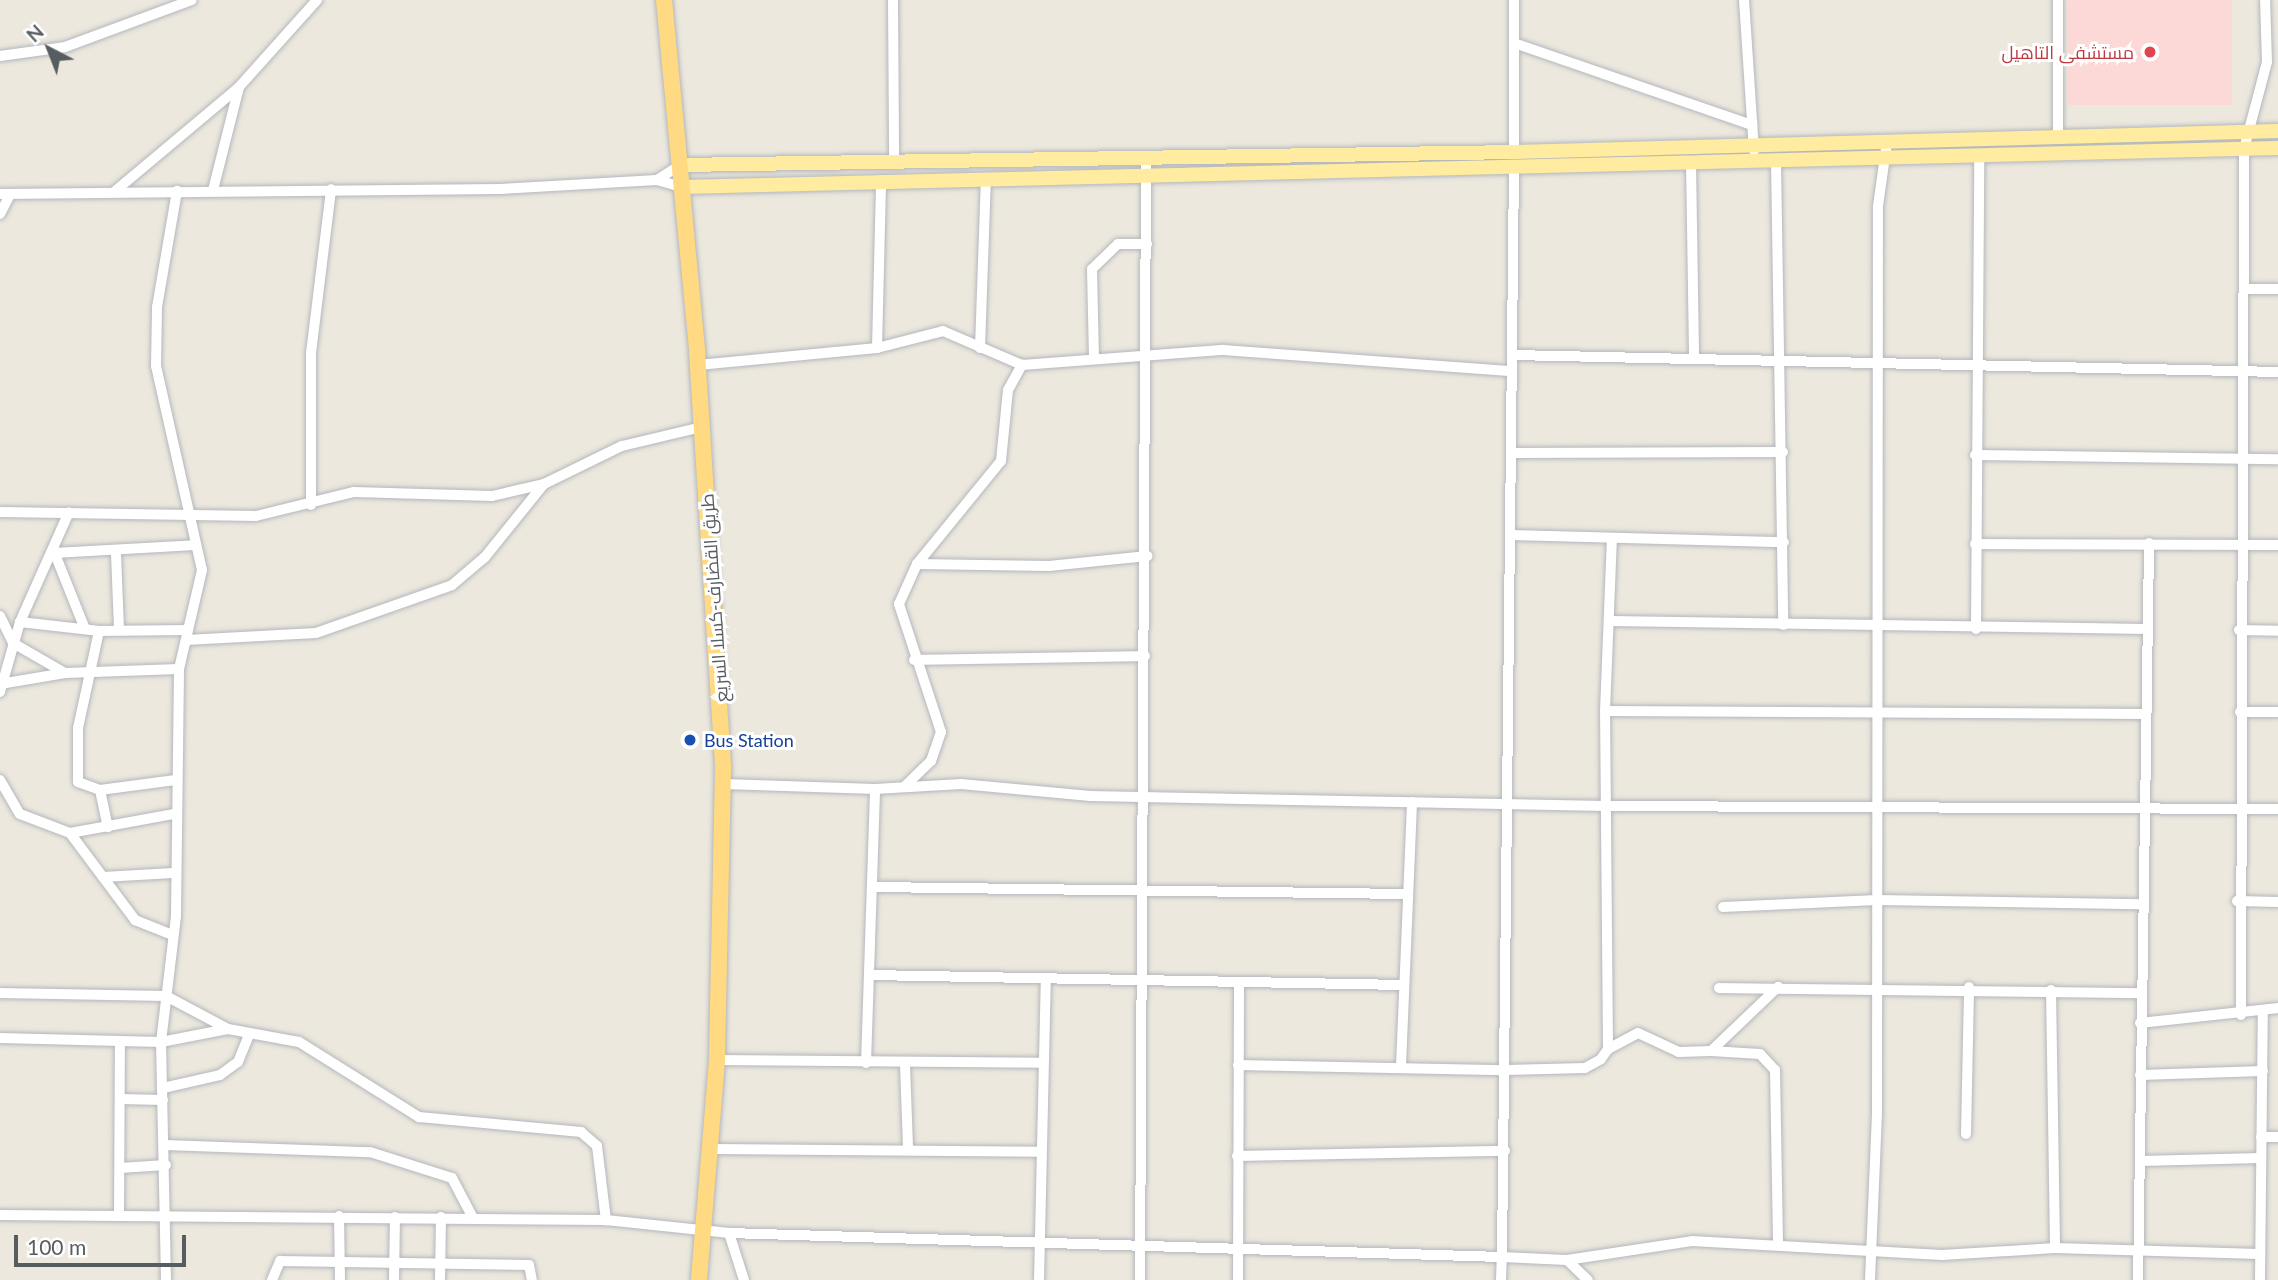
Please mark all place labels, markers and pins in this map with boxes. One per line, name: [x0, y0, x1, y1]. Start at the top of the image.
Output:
place label: مستشفى التاهيل: [2002, 41, 2134, 63]
marker: مستشفى التاهيل: [2140, 42, 2160, 62]
place label: Bus Station: [704, 729, 794, 751]
marker: Bus Station: [682, 732, 698, 748]

